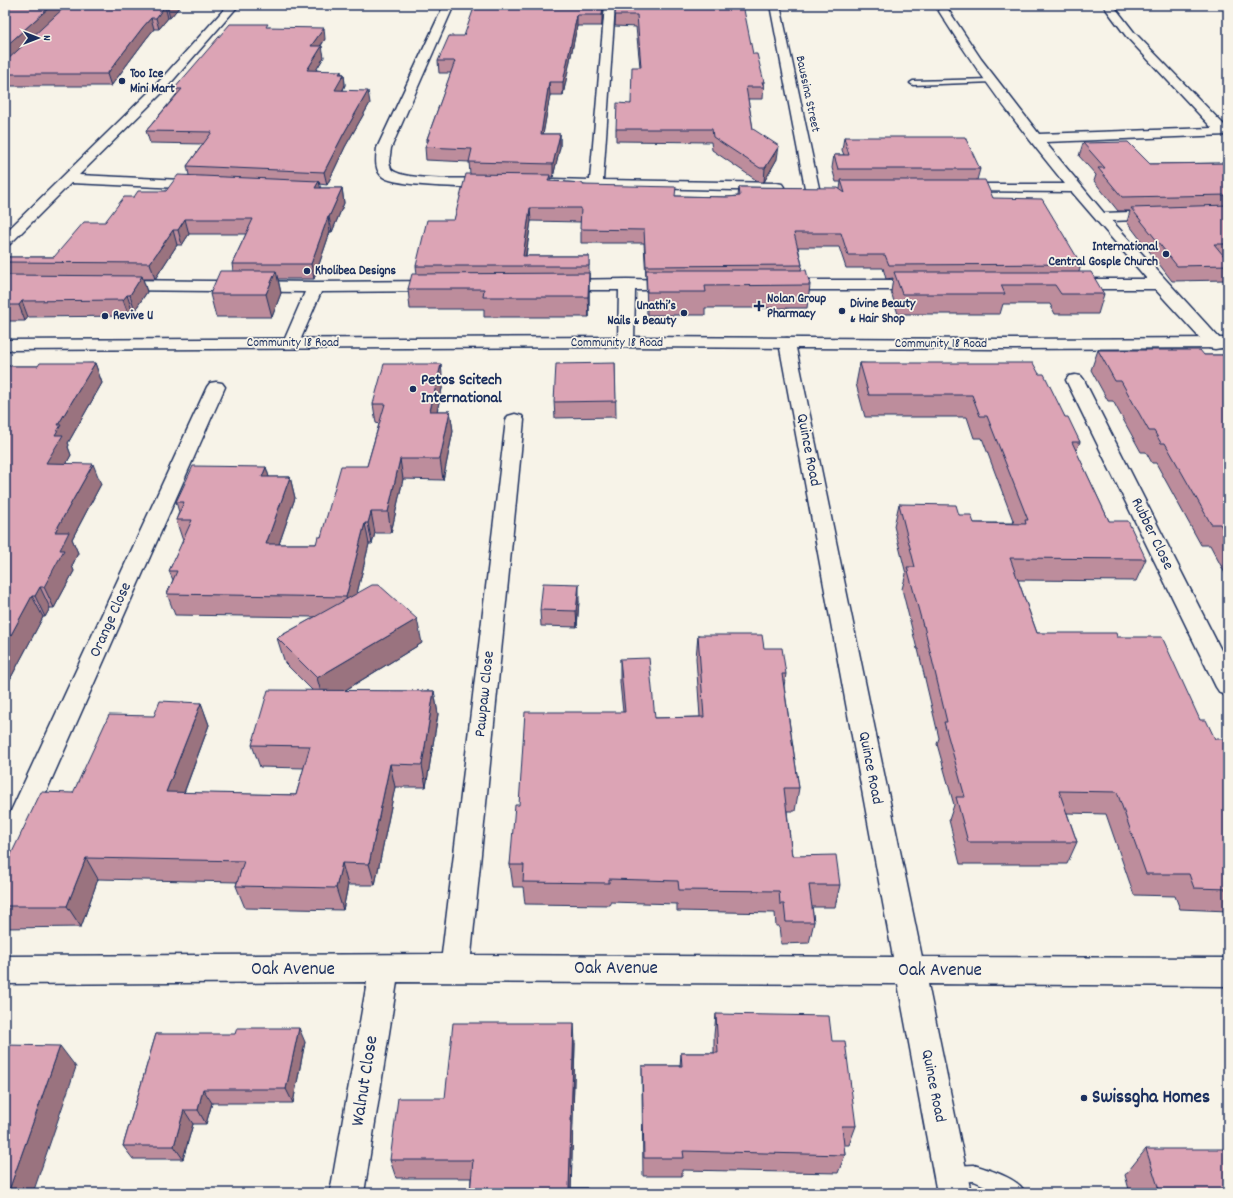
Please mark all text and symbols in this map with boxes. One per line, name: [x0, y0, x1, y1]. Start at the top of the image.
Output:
north arrow: [18, 18, 58, 58]
text: N: [38, 35, 54, 41]
street label: Baussina Street: [790, 54, 824, 134]
place label: Too Ice Mini Mart: [130, 65, 175, 99]
marker: Too Ice Mini Mart: [117, 76, 127, 86]
place label: International Central Gosple Church: [1048, 238, 1159, 272]
marker: International Central Gosple Church: [1161, 249, 1171, 259]
place label: Kholibea Designs: [315, 262, 397, 281]
marker: Kholibea Designs: [302, 266, 312, 276]
place label: Nolan Group Pharmacy: [767, 290, 826, 324]
place label: Divine Beauty & Hair Shop: [850, 295, 916, 329]
place label: Unathi’s Nails & Beauty: [607, 297, 677, 331]
marker: Nolan Group Pharmacy: [754, 301, 764, 311]
marker: Divine Beauty & Hair Shop: [837, 306, 847, 316]
place label: Revive U: [113, 307, 153, 326]
marker: Unathi’s Nails & Beauty: [679, 308, 689, 318]
marker: Revive U: [100, 311, 110, 321]
street label: Community 18 Road: [247, 334, 339, 353]
street label: Community 18 Road: [571, 334, 663, 353]
street label: Community 18 Road: [895, 335, 987, 354]
place label: Petos Scitech International: [421, 369, 502, 410]
marker: Petos Scitech International: [408, 384, 418, 394]
street label: Quince Road: [790, 412, 826, 488]
street label: Rubber Close: [1125, 494, 1179, 574]
street label: Orange Close: [84, 579, 138, 661]
street label: Pawpaw Close: [469, 650, 501, 738]
street label: Quince Road: [852, 730, 888, 806]
street label: Oak Avenue: [574, 956, 658, 983]
street label: Oak Avenue: [251, 957, 335, 984]
street label: Oak Avenue: [898, 958, 982, 985]
street label: Walnut Close: [346, 1034, 386, 1128]
street label: Quince Road: [915, 1048, 951, 1124]
place label: Swissgha Homes: [1092, 1085, 1210, 1112]
marker: Swissgha Homes: [1079, 1093, 1089, 1103]

